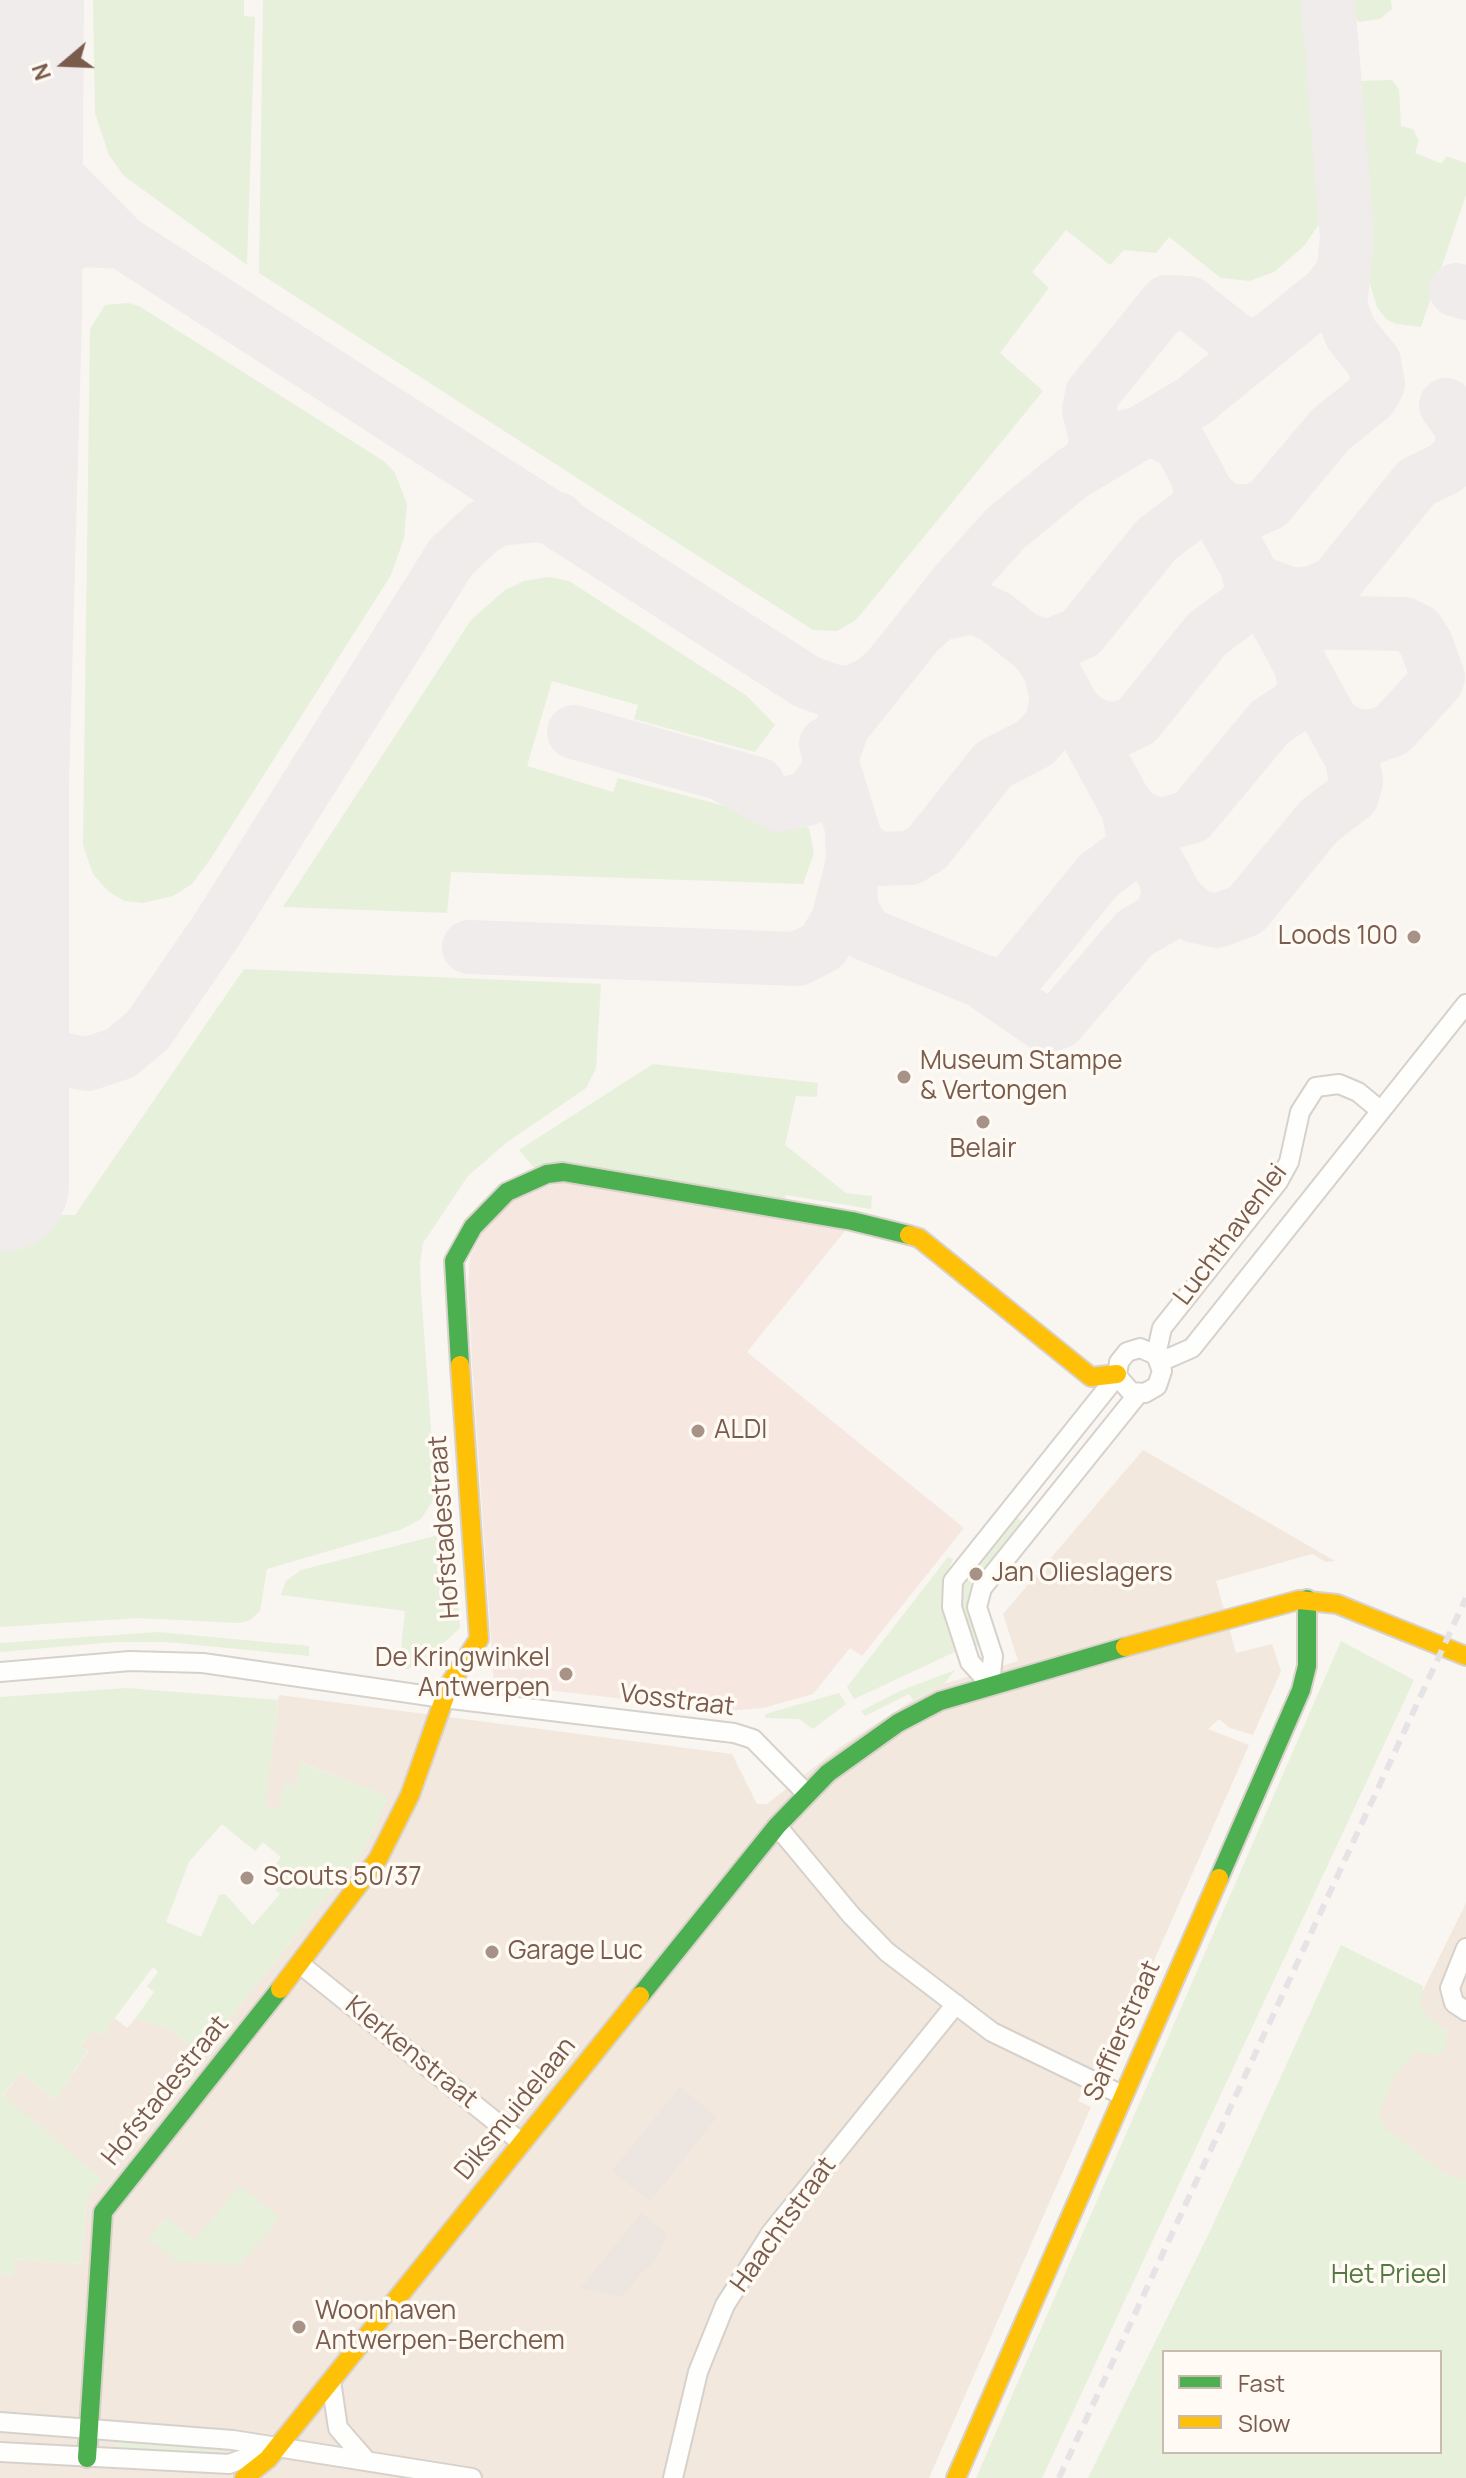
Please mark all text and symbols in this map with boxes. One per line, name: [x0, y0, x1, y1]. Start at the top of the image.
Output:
north arrow: [24, 24, 104, 104]
text: N: [25, 59, 58, 84]
place label: Loods 100: [1278, 921, 1398, 953]
marker: Loods 100: [1405, 928, 1423, 946]
place label: Museum Stampe & Vertongen: [920, 1046, 1122, 1108]
marker: Museum Stampe & Vertongen: [895, 1068, 913, 1086]
marker: Belair: [974, 1113, 992, 1131]
place label: Belair: [949, 1134, 1017, 1166]
street label: Luchthavenlei: [1168, 1158, 1294, 1312]
place label: ALDI: [714, 1415, 767, 1447]
marker: ALDI: [689, 1422, 707, 1440]
street label: Hofstadestraat: [423, 1434, 467, 1620]
place label: Jan Olieslagers: [992, 1558, 1173, 1590]
marker: Jan Olieslagers: [967, 1565, 985, 1583]
place label: De Kringwinkel Antwerpen: [375, 1643, 550, 1704]
marker: De Kringwinkel Antwerpen: [557, 1665, 575, 1683]
street label: Vosstraat: [618, 1678, 736, 1724]
place label: Scouts 50/37: [263, 1862, 421, 1894]
marker: Scouts 50/37: [238, 1869, 256, 1887]
place label: Garage Luc: [508, 1936, 643, 1968]
marker: Garage Luc: [483, 1943, 501, 1961]
street label: Saffierstraat: [1078, 1956, 1168, 2106]
street label: Klerkenstraat: [339, 1990, 483, 2116]
street label: Hofstadestraat: [96, 2010, 236, 2172]
street label: Diksmuidelaan: [449, 2031, 583, 2187]
street label: Haachtstraat: [725, 2151, 843, 2299]
park label: Het Prieel: [1331, 2260, 1447, 2292]
place label: Woonhaven Antwerpen-Berchem: [315, 2296, 565, 2358]
marker: Woonhaven Antwerpen-Berchem: [290, 2318, 308, 2336]
legend: [1162, 2350, 1442, 2454]
text: Fast: [1238, 2366, 1285, 2399]
text: Slow: [1238, 2406, 1291, 2439]

